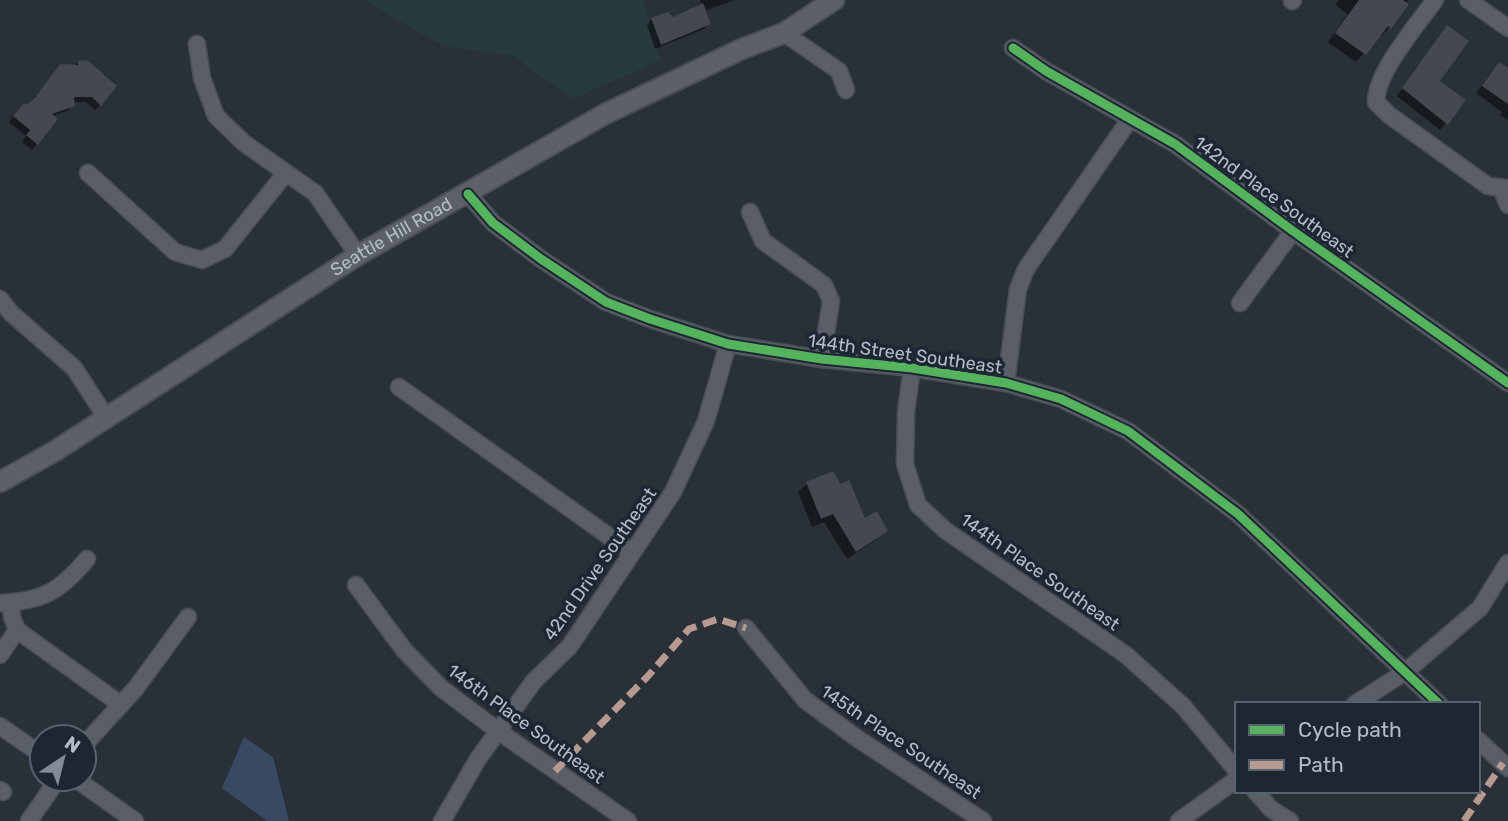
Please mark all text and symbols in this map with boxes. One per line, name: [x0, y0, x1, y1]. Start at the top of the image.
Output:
street label: 142nd Place Southeast: [1190, 132, 1358, 262]
street label: Seattle Hill Road: [326, 193, 456, 281]
street label: 144th Street Southeast: [807, 330, 1003, 378]
street label: 42nd Drive Southeast: [539, 483, 661, 645]
street label: 144th Place Southeast: [956, 509, 1124, 635]
street label: 146th Place Southeast: [443, 660, 609, 788]
street label: 145th Place Southeast: [817, 680, 985, 804]
legend: [1235, 702, 1480, 793]
text: Cycle path: [1298, 717, 1402, 742]
north arrow: [28, 723, 98, 793]
text: N: [60, 731, 85, 758]
text: Path: [1298, 752, 1344, 777]

